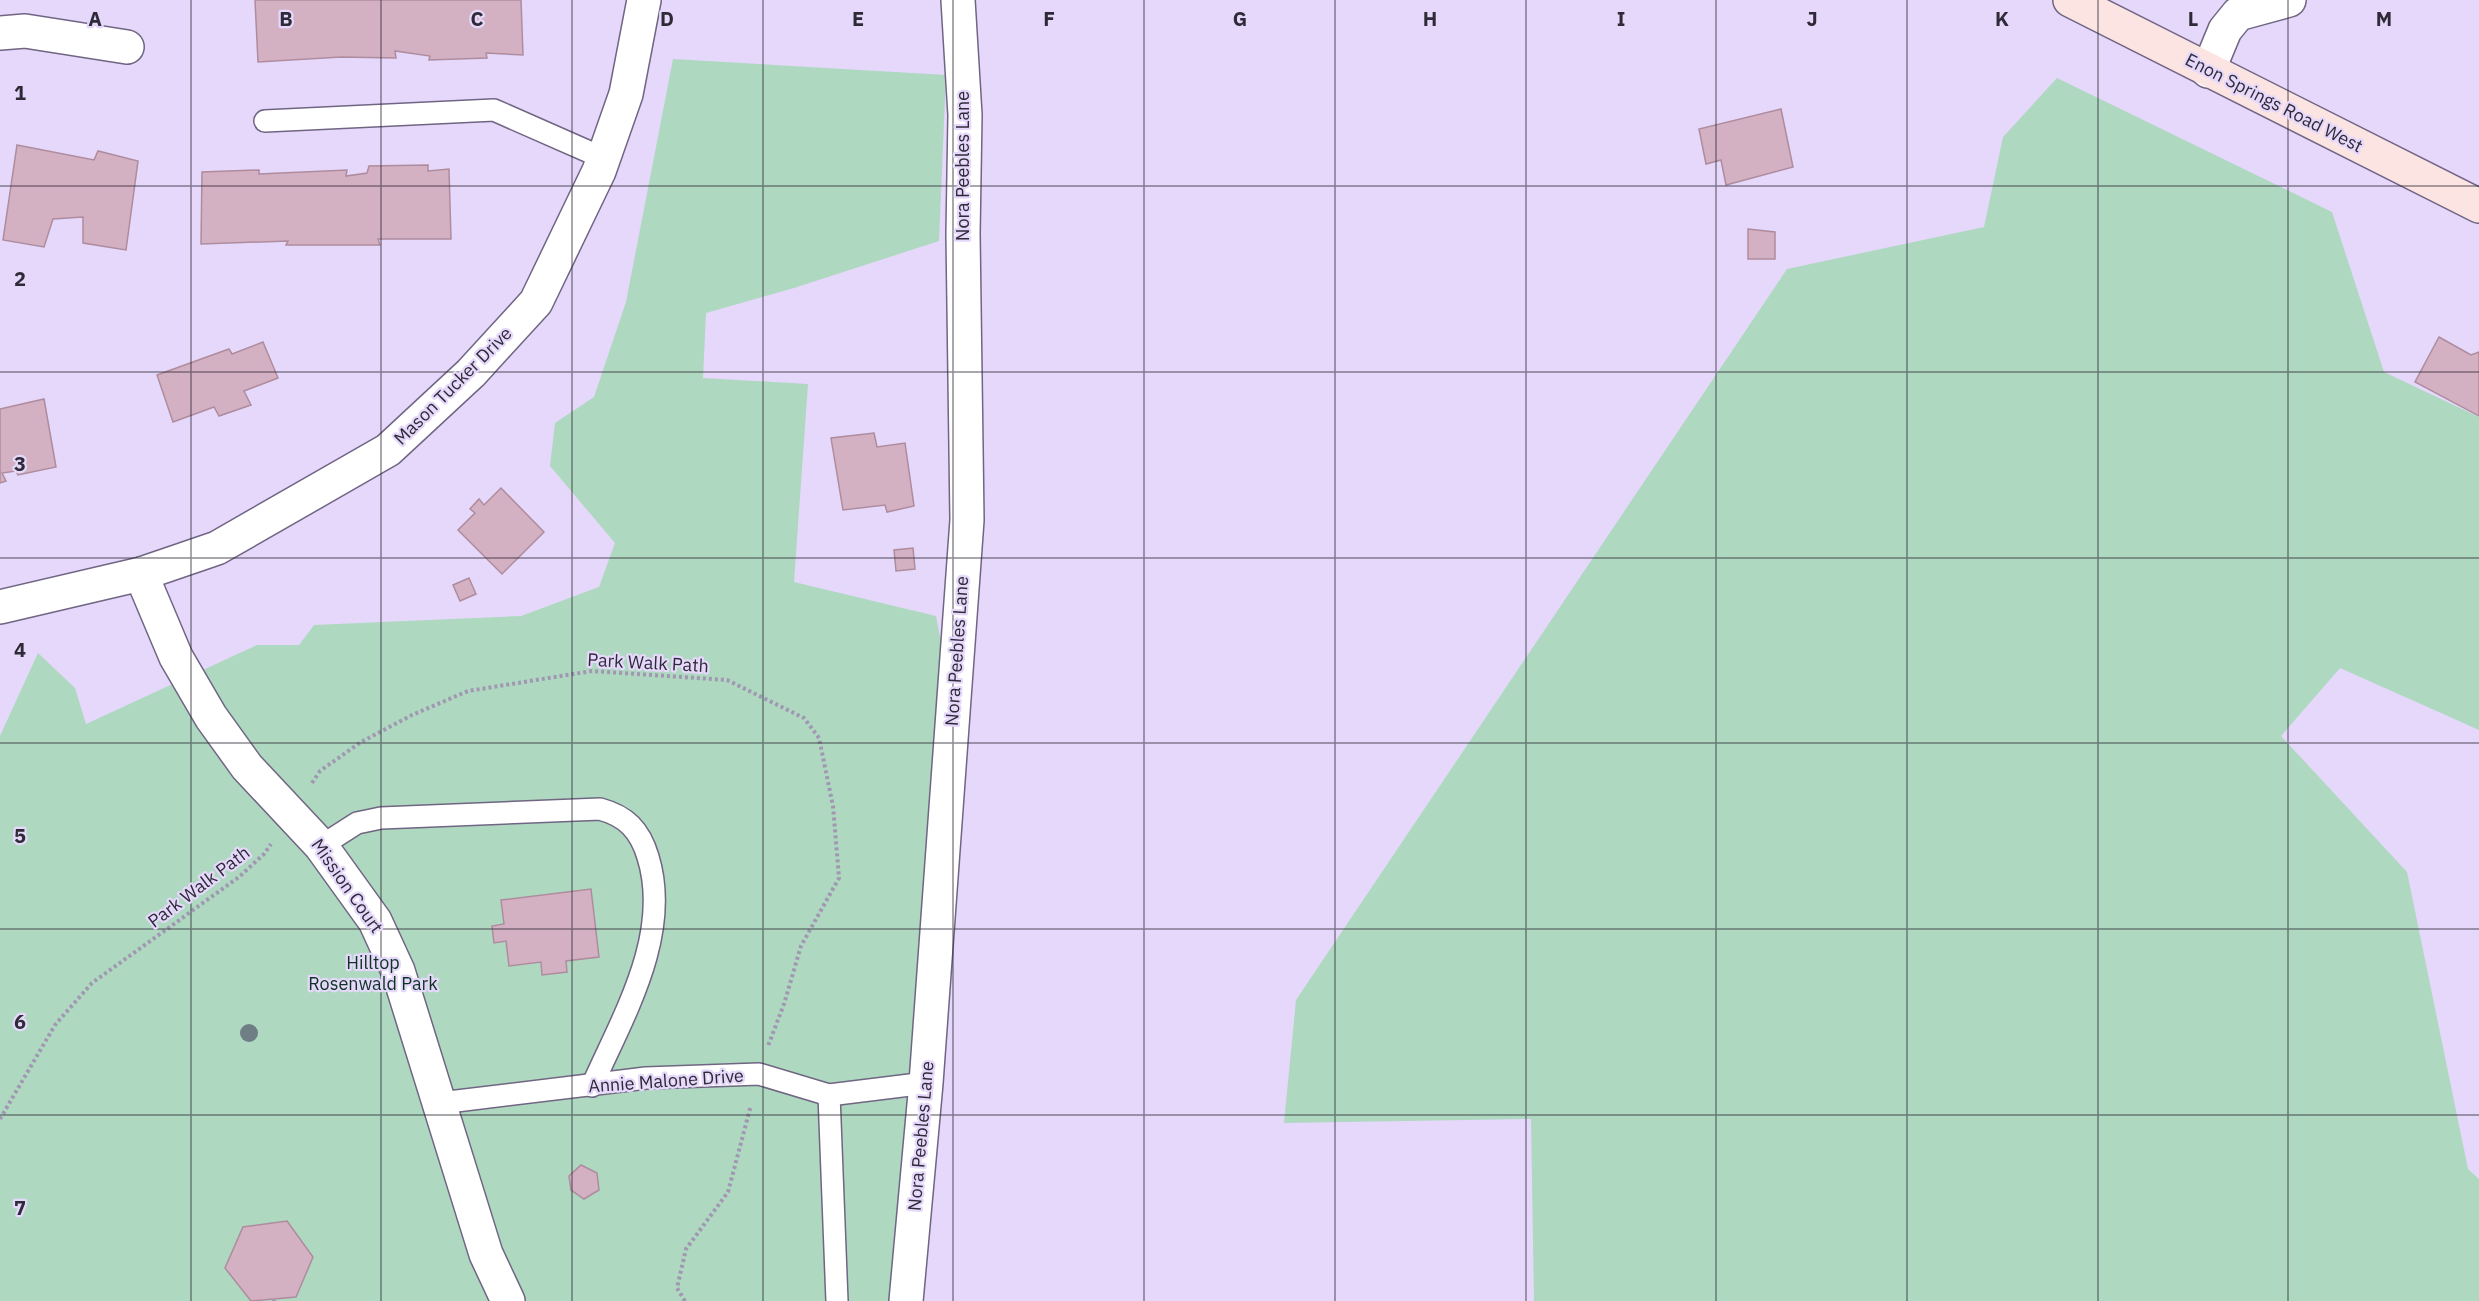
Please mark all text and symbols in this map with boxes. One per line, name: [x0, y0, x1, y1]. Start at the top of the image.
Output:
text: A: [88, 5, 102, 32]
text: B: [279, 5, 293, 32]
text: C: [470, 5, 484, 32]
text: D: [660, 5, 674, 32]
text: E: [852, 5, 864, 32]
text: F: [1043, 5, 1055, 32]
text: G: [1233, 5, 1247, 32]
text: H: [1423, 5, 1437, 32]
text: I: [1617, 5, 1625, 32]
text: J: [1806, 5, 1818, 32]
text: K: [1995, 5, 2009, 32]
text: L: [2188, 5, 2198, 32]
text: M: [2376, 5, 2392, 32]
street label: Enon Springs Road West: [2182, 48, 2367, 157]
text: 1: [14, 79, 26, 106]
street label: Nora Peebles Lane: [951, 91, 974, 241]
text: 2: [14, 265, 26, 292]
street label: Mason Tucker Drive: [389, 322, 517, 450]
text: 3: [14, 450, 26, 477]
street label: Nora Peebles Lane: [940, 575, 973, 727]
text: 4: [14, 636, 26, 663]
street label: Park Walk Path: [587, 648, 709, 677]
text: 5: [14, 822, 26, 849]
street label: Mission Court: [306, 834, 388, 937]
street label: Park Walk Path: [143, 841, 254, 932]
park label: Hilltop Rosenwald Park: [308, 951, 438, 995]
text: 6: [14, 1008, 26, 1035]
street label: Nora Peebles Lane: [902, 1060, 939, 1212]
street label: Annie Malone Drive: [587, 1064, 745, 1097]
text: 7: [14, 1194, 26, 1221]

